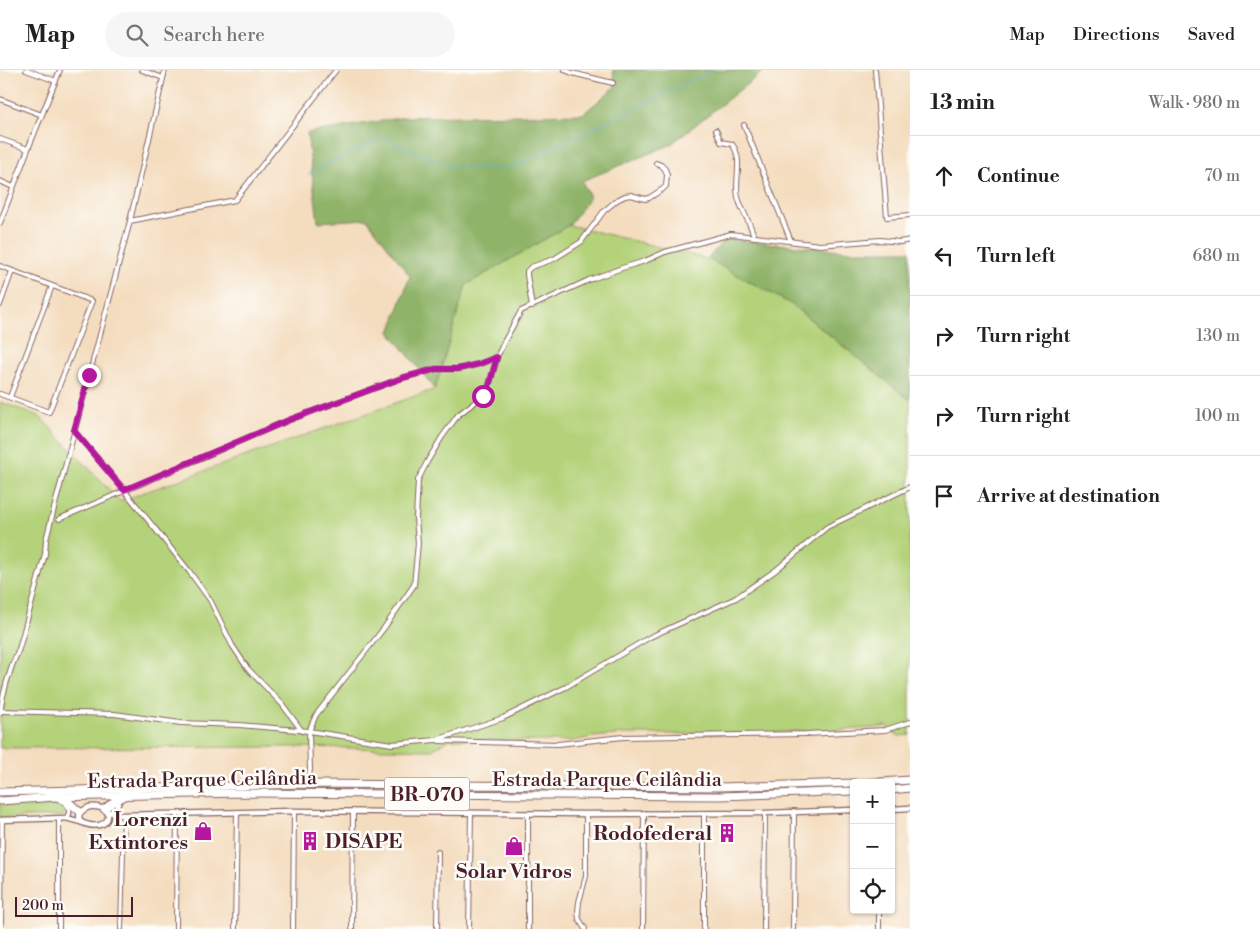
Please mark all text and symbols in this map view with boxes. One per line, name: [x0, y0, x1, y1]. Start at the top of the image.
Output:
search box: [105, 12, 455, 57]
text: Map: [25, 20, 75, 50]
icon: search: [123, 21, 151, 49]
text: Search here: [163, 23, 265, 47]
text: Map: [1009, 23, 1045, 46]
text: Directions: [1073, 23, 1160, 46]
text: Saved: [1188, 23, 1235, 46]
text: 13 min: [930, 90, 995, 116]
text: Walk · 980 m: [1149, 93, 1240, 113]
icon: ahead: [930, 162, 958, 190]
text: Continue: [977, 164, 1060, 188]
text: 70 m: [1204, 166, 1240, 186]
icon: left: [930, 242, 958, 270]
text: Turn left: [977, 244, 1056, 268]
text: 680 m: [1193, 246, 1240, 266]
icon: right: [930, 322, 958, 350]
text: Turn right: [977, 324, 1070, 348]
text: 130 m: [1196, 326, 1240, 346]
route end: [78, 364, 101, 387]
route start: [472, 385, 495, 408]
icon: right: [930, 402, 958, 430]
text: Turn right: [977, 404, 1070, 428]
text: 100 m: [1195, 406, 1240, 426]
icon: arrive: [930, 482, 958, 510]
text: Arrive at destination: [977, 484, 1160, 508]
street label: Estrada Parque Ceilândia: [87, 766, 318, 795]
street label: Estrada Parque Ceilândia: [492, 768, 723, 793]
road number: BR-070: [384, 778, 470, 811]
map controls: [850, 779, 895, 914]
button: +: [850, 779, 895, 824]
place label: Lorenzi Extintores: [88, 808, 189, 856]
shop icon: Lorenzi Extintores: [192, 820, 214, 842]
place label: Rodofederal: [593, 822, 712, 847]
building icon: Rodofederal: [716, 822, 738, 844]
button: −: [850, 824, 895, 869]
building icon: DISAPE: [299, 830, 321, 852]
place label: DISAPE: [325, 830, 402, 855]
shop icon: Solar Vidros: [503, 835, 525, 857]
place label: Solar Vidros: [456, 860, 572, 885]
button: locate: [850, 869, 895, 914]
scale bar: [15, 894, 132, 917]
text: 200 m: [22, 897, 64, 915]

